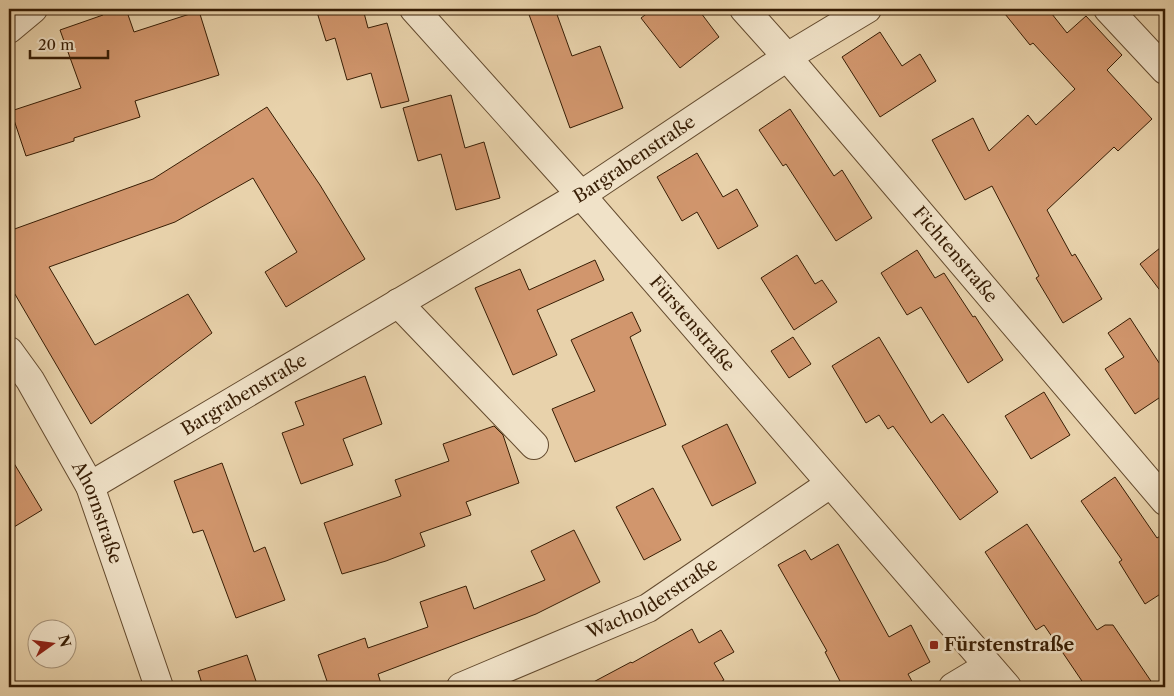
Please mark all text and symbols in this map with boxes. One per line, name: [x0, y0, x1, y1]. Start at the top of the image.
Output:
scale bar: [30, 28, 108, 60]
text: 20 m: [38, 35, 74, 54]
street label: Bargrabenstraße: [570, 111, 700, 208]
street label: Fichtenstraße: [908, 202, 1002, 307]
street label: Fürstenstraße: [645, 271, 740, 376]
street label: Bargrabenstraße: [177, 349, 311, 440]
street label: Ahornstraße: [67, 456, 127, 567]
street label: Wacholderstraße: [582, 553, 722, 644]
north arrow: [28, 618, 78, 668]
text: N: [54, 633, 75, 649]
place label: Fürstenstraße: [944, 634, 1075, 656]
marker: Fürstenstraße: [928, 639, 940, 651]

